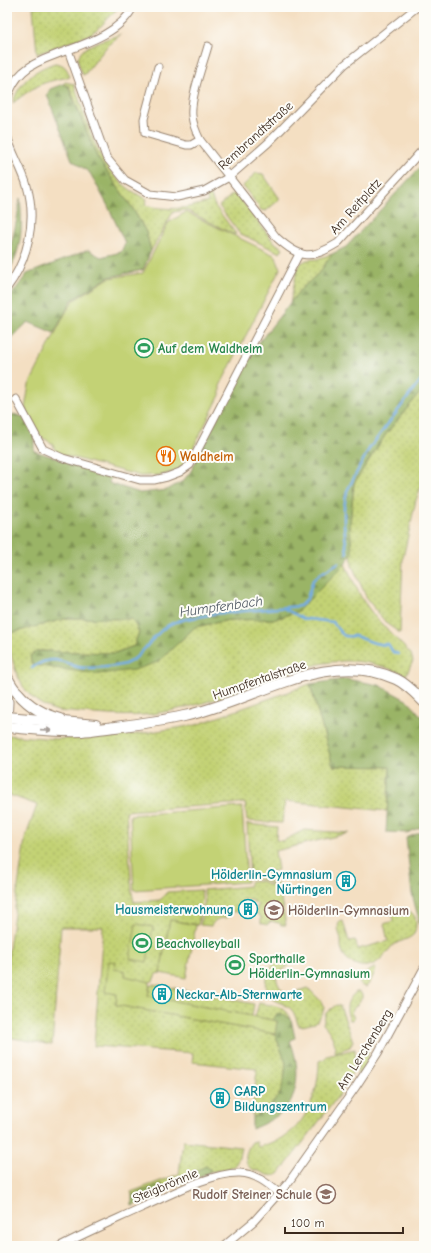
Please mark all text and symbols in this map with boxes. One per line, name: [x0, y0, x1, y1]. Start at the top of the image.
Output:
street label: Rembrandtstraße: [215, 98, 296, 173]
street label: Am Reitplatz: [327, 175, 384, 237]
sports icon: Auf dem Waldheim: [133, 337, 155, 359]
place label: Auf dem Waldheim: [158, 341, 262, 356]
restaurant icon: Waldheim: [155, 445, 177, 467]
place label: Waldheim: [180, 449, 234, 464]
water label: Humpfenbach: [178, 592, 264, 621]
street label: Humpfentalstraße: [211, 656, 308, 702]
one-way arrow: [40, 727, 52, 734]
place label: Hölderlin-Gymnasium Nürtingen: [211, 867, 332, 897]
building icon: Hölderlin-Gymnasium Nürtingen: [335, 870, 357, 892]
building icon: Hausmeisterwohnung: [237, 898, 259, 920]
school or university icon: Hölderlin-Gymnasium: [263, 899, 285, 921]
place label: Hausmeisterwohnung: [115, 902, 234, 917]
place label: Hölderlin-Gymnasium: [288, 903, 409, 918]
sports icon: Beachvolleyball: [131, 932, 153, 954]
place label: Beachvolleyball: [156, 936, 240, 951]
place label: Sporthalle Hölderlin-Gymnasium: [249, 951, 370, 981]
sports icon: Sporthalle Hölderlin-Gymnasium: [224, 954, 246, 976]
building icon: Neckar-Alb-Sternwarte: [151, 983, 173, 1005]
place label: Neckar-Alb-Sternwarte: [176, 987, 303, 1002]
street label: Am Lerchenberg: [334, 1006, 395, 1092]
place label: GARP Bildungszentrum: [234, 1084, 327, 1114]
building icon: GARP Bildungszentrum: [209, 1087, 231, 1109]
street label: Steigbrönnle: [130, 1165, 200, 1206]
school or university icon: Rudolf Steiner Schule: [315, 1183, 337, 1205]
place label: Rudolf Steiner Schule: [192, 1187, 313, 1202]
scale bar: [285, 1209, 403, 1235]
text: 100 m: [291, 1216, 324, 1230]

